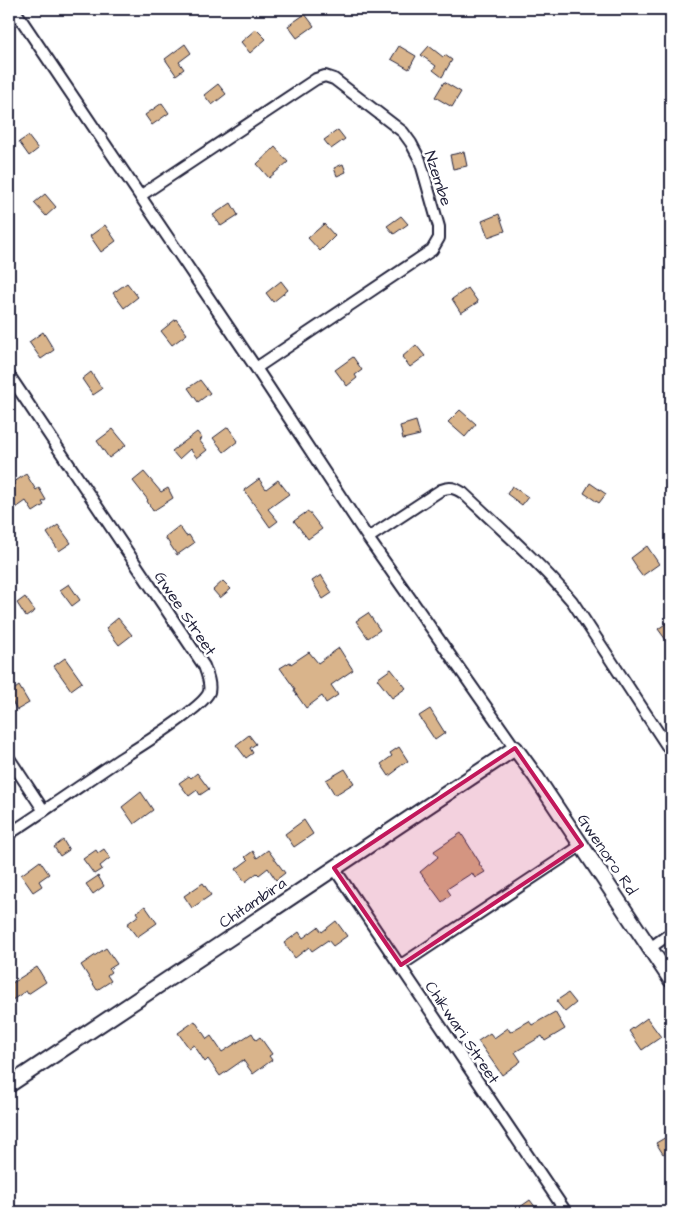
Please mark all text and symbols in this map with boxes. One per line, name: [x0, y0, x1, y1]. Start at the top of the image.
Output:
street label: Nzembe: [419, 148, 457, 209]
street label: Gwee Street: [149, 567, 222, 660]
street label: Gwenoro Rd: [572, 810, 642, 899]
street label: Chitambira: [214, 872, 291, 934]
street label: Chikwari Street: [420, 977, 505, 1089]

